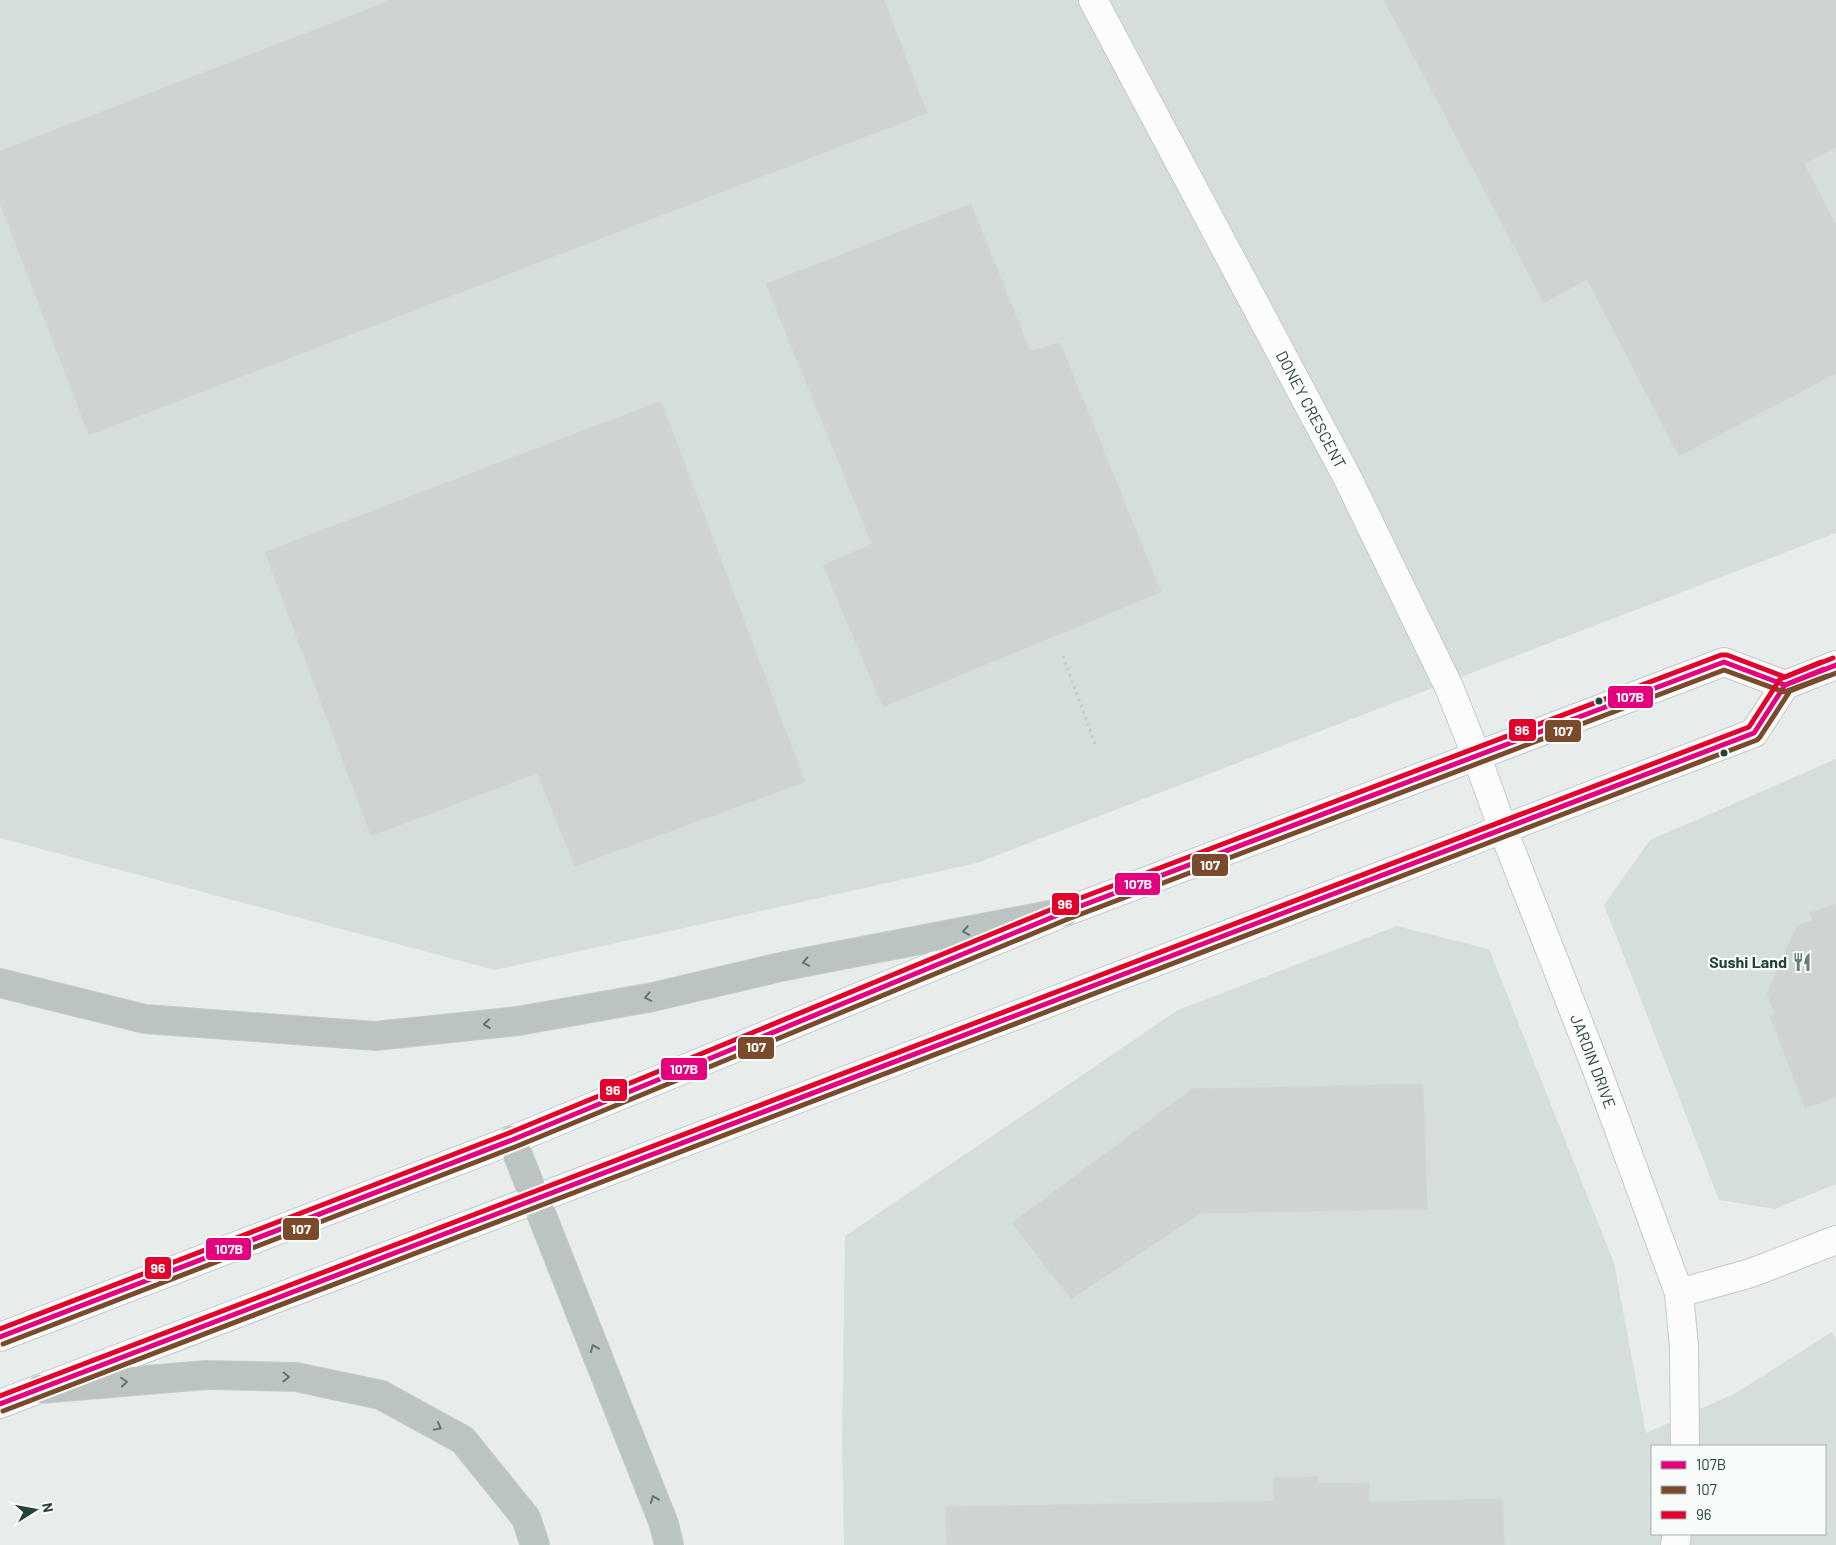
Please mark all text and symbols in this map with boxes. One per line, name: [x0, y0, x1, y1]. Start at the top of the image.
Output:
street label: DONEY CRESCENT: [1273, 347, 1351, 471]
line badge: 107B: [1607, 685, 1654, 709]
text: 107B: [1616, 688, 1644, 705]
unlabelled marker: [1594, 696, 1604, 706]
line badge: 96: [1508, 718, 1537, 742]
line badge: 107: [1544, 719, 1582, 743]
text: 96: [1515, 721, 1530, 738]
text: 107: [1553, 722, 1573, 739]
unlabelled marker: [1719, 748, 1729, 758]
line badge: 107: [1191, 853, 1229, 877]
text: 107: [1200, 856, 1220, 873]
line badge: 107B: [1114, 872, 1161, 896]
text: 107B: [1124, 875, 1152, 892]
line badge: 96: [1051, 892, 1080, 916]
text: 96: [1058, 895, 1073, 912]
one-way arrow: [961, 926, 970, 936]
restaurant icon: Sushi Land: [1791, 951, 1813, 973]
place label: Sushi Land: [1709, 952, 1787, 971]
one-way arrow: [802, 956, 811, 967]
one-way arrow: [643, 992, 652, 1002]
street label: JARDIN DRIVE: [1567, 1011, 1620, 1111]
one-way arrow: [483, 1019, 491, 1030]
line badge: 107: [737, 1036, 775, 1060]
text: 107: [746, 1038, 766, 1055]
line badge: 107B: [660, 1057, 708, 1081]
text: 107B: [670, 1060, 698, 1077]
line badge: 96: [599, 1078, 628, 1102]
text: 96: [606, 1081, 621, 1098]
line badge: 107: [282, 1217, 320, 1241]
text: 107: [291, 1220, 311, 1237]
line badge: 107B: [205, 1237, 252, 1261]
text: 107B: [215, 1240, 243, 1257]
line badge: 96: [144, 1256, 172, 1280]
text: 96: [151, 1259, 166, 1276]
one-way arrow: [590, 1344, 600, 1352]
one-way arrow: [282, 1372, 290, 1382]
one-way arrow: [120, 1377, 128, 1388]
one-way arrow: [433, 1420, 442, 1430]
legend: [1651, 1445, 1826, 1535]
text: 107B: [1696, 1455, 1726, 1473]
text: 107: [1696, 1480, 1717, 1498]
north arrow: [10, 1485, 60, 1535]
one-way arrow: [650, 1495, 660, 1504]
text: N: [39, 1501, 57, 1514]
text: 96: [1696, 1505, 1712, 1523]

